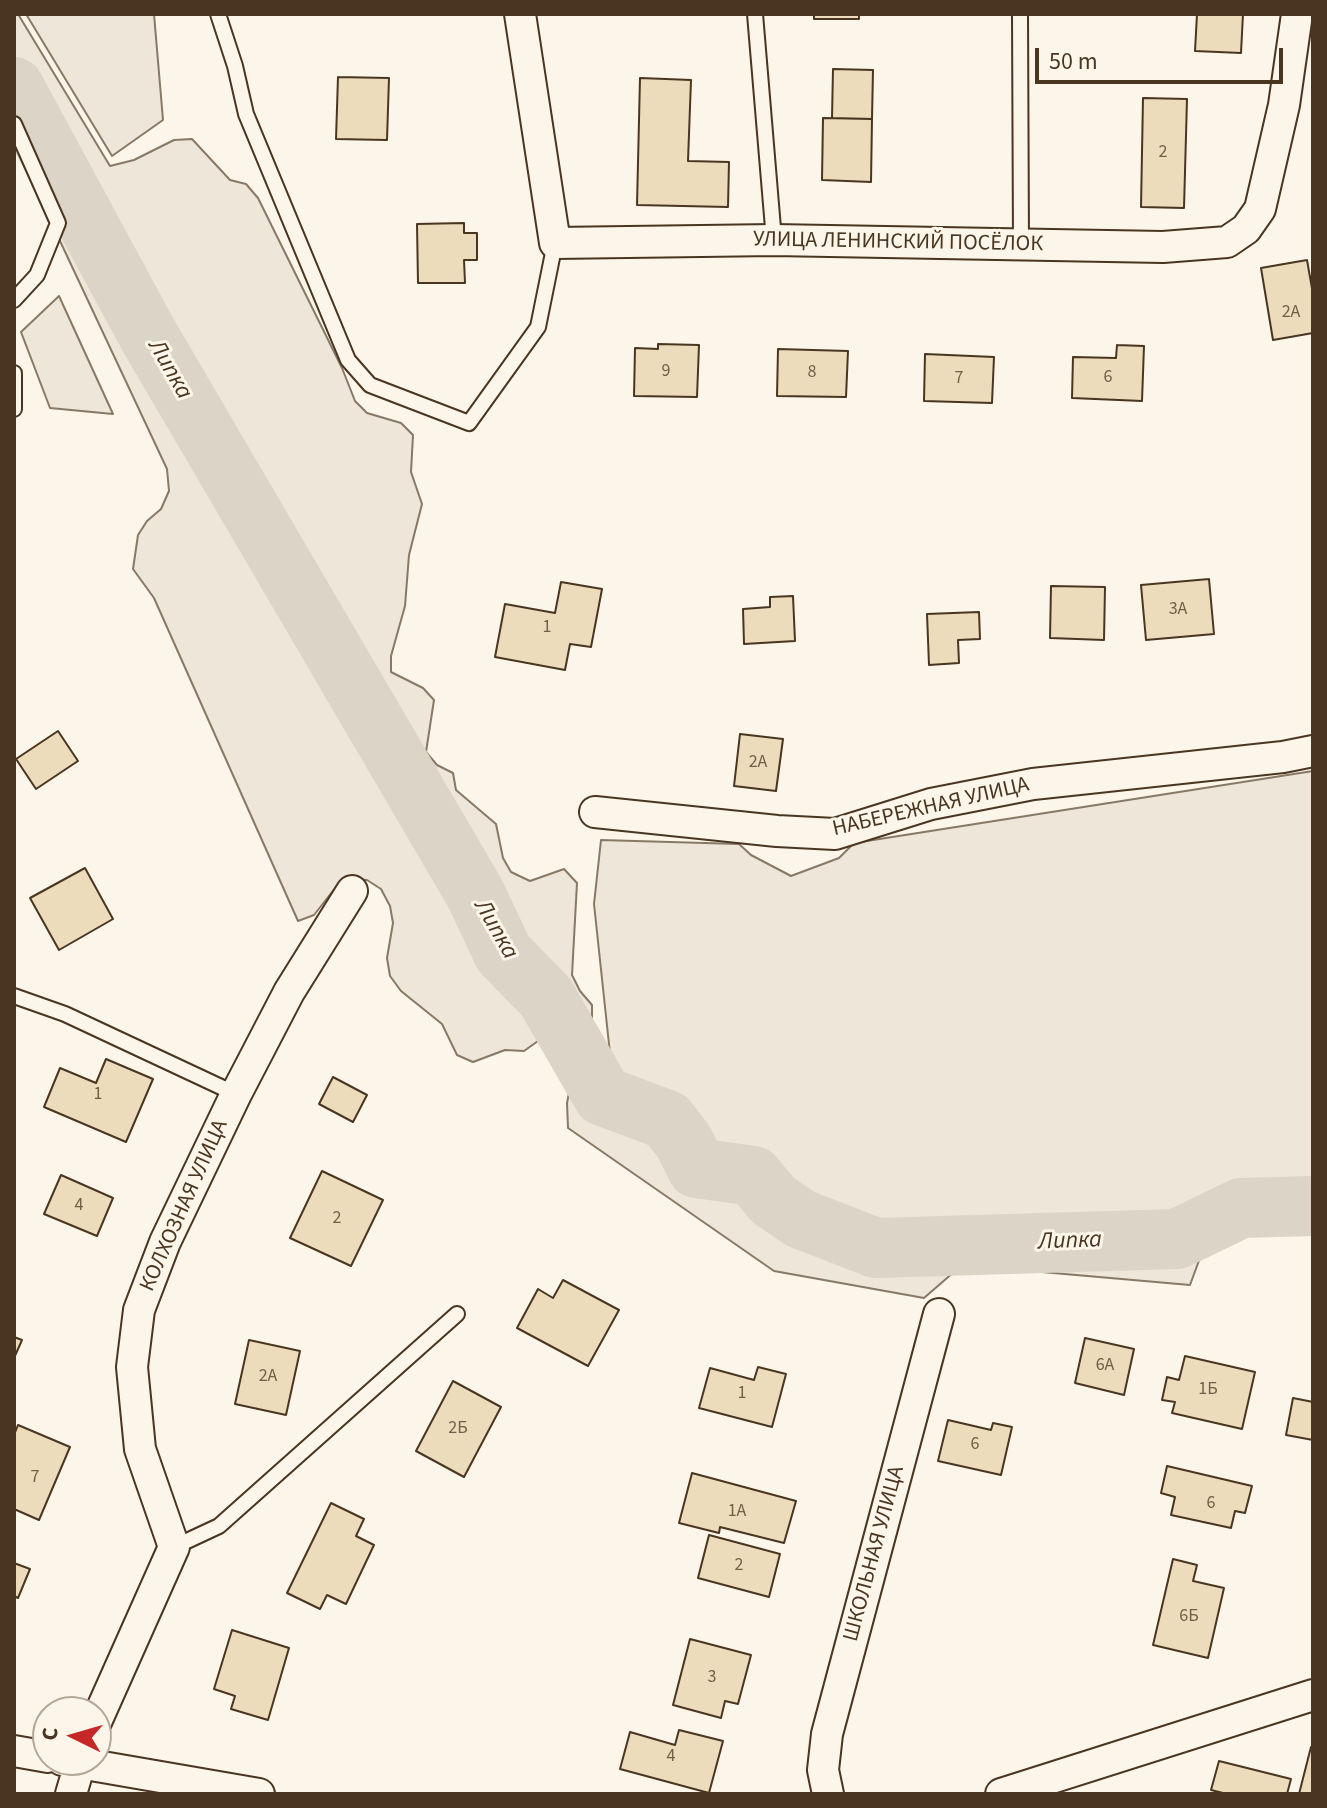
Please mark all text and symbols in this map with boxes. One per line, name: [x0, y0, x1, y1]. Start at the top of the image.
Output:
scale bar: [1039, 32, 1287, 82]
text: 50 m: [1049, 44, 1098, 79]
house number: 2: [1159, 142, 1167, 164]
street label: УЛИЦА ЛЕНИНСКИЙ ПОСЁЛОК: [753, 227, 1043, 259]
house number: 2А: [1282, 302, 1300, 324]
water label: Липка: [141, 335, 197, 405]
house number: 9: [662, 361, 670, 383]
house number: 8: [808, 362, 816, 384]
house number: 6: [1104, 367, 1112, 389]
house number: 7: [955, 368, 963, 390]
house number: 3А: [1169, 599, 1187, 621]
house number: 1: [543, 617, 551, 639]
house number: 2А: [749, 752, 767, 774]
street label: НАБЕРЕЖНАЯ УЛИЦА: [830, 773, 1032, 843]
water label: Липка: [467, 895, 523, 965]
house number: 1: [94, 1084, 102, 1106]
street label: КОЛХОЗНАЯ УЛИЦА: [135, 1116, 235, 1296]
house number: 4: [75, 1195, 83, 1217]
house number: 2: [333, 1208, 341, 1230]
water label: Липка: [1037, 1226, 1103, 1258]
house number: 6А: [1096, 1355, 1114, 1377]
house number: 2А: [259, 1366, 277, 1388]
house number: 1Б: [1198, 1379, 1218, 1401]
house number: 1: [738, 1383, 746, 1405]
house number: 2Б: [448, 1418, 468, 1440]
house number: 6: [971, 1434, 979, 1456]
street label: ШКОЛЬНАЯ УЛИЦА: [839, 1463, 911, 1645]
house number: 7: [31, 1467, 39, 1489]
house number: 6: [1207, 1493, 1215, 1515]
house number: 1А: [728, 1501, 746, 1523]
house number: 2: [735, 1555, 743, 1577]
house number: 6Б: [1179, 1606, 1199, 1628]
house number: 3: [708, 1667, 716, 1689]
north arrow: [32, 1696, 112, 1776]
text: С: [34, 1726, 67, 1742]
house number: 4: [667, 1746, 675, 1768]

